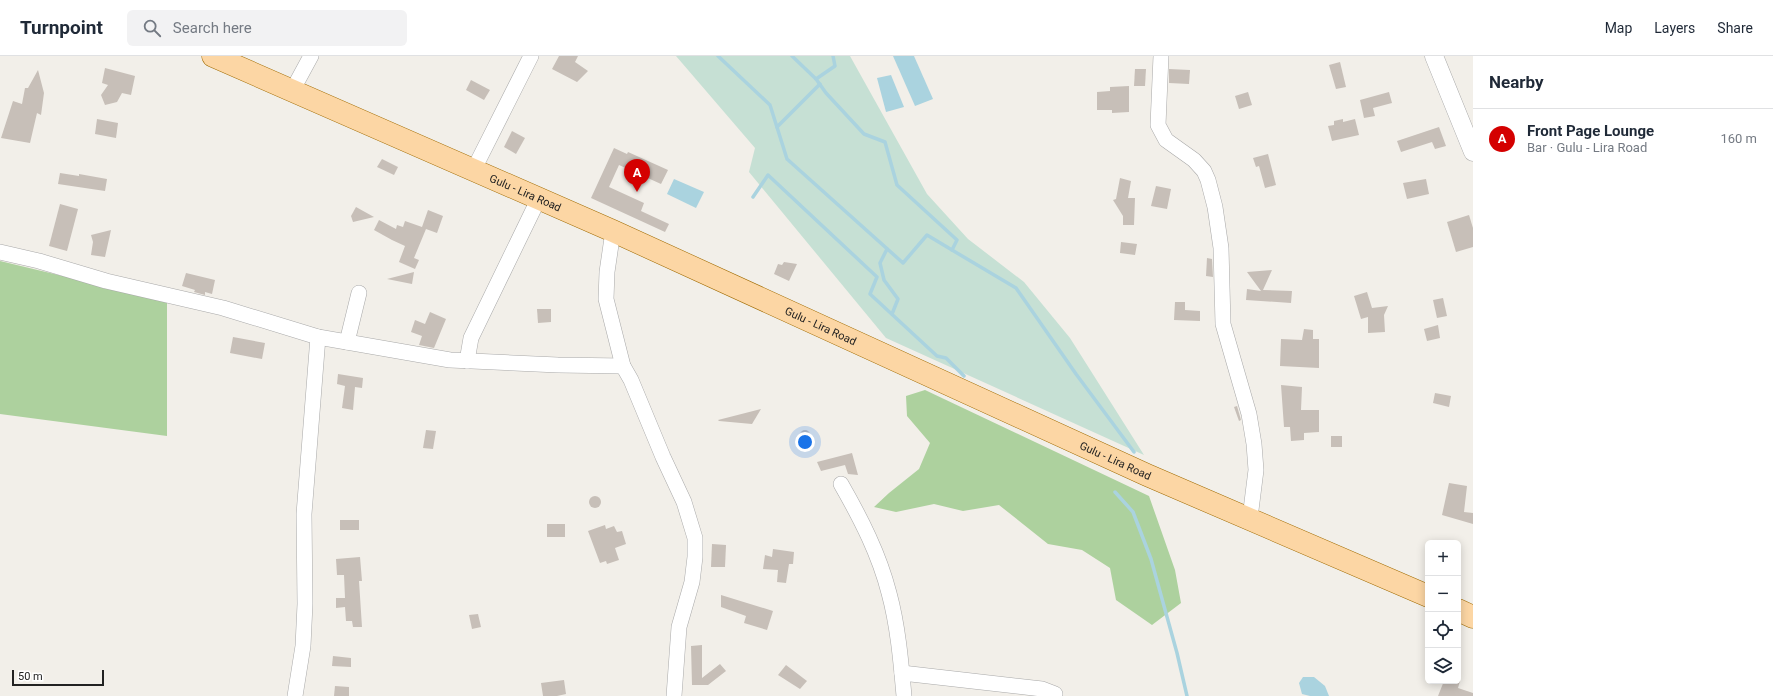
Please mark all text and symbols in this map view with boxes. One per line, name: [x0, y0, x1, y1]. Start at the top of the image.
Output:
search box: [127, 10, 407, 46]
text: Turnpoint: [20, 16, 103, 39]
icon: search: [141, 17, 163, 39]
text: Search here: [173, 19, 252, 37]
text: Map: [1605, 20, 1632, 36]
text: Layers: [1654, 20, 1695, 36]
text: Share: [1717, 20, 1753, 36]
text: Nearby: [1489, 72, 1544, 92]
text: Front Page Lounge: [1527, 122, 1654, 140]
text: A: [1498, 131, 1506, 146]
text: 160 m: [1720, 131, 1757, 146]
text: Bar · Gulu - Lira Road: [1527, 140, 1647, 155]
pin: A: [624, 159, 650, 192]
street label: Gulu - Lira Road: [487, 172, 563, 215]
street label: Gulu - Lira Road: [783, 304, 858, 348]
your location: [795, 432, 815, 452]
street label: Gulu - Lira Road: [1078, 439, 1153, 483]
map controls: [1425, 540, 1461, 684]
button: +: [1425, 540, 1461, 576]
button: −: [1425, 576, 1461, 612]
button: locate: [1425, 612, 1461, 648]
button: layers: [1425, 648, 1461, 684]
scale bar: [12, 668, 104, 687]
text: 50 m: [18, 670, 43, 683]

